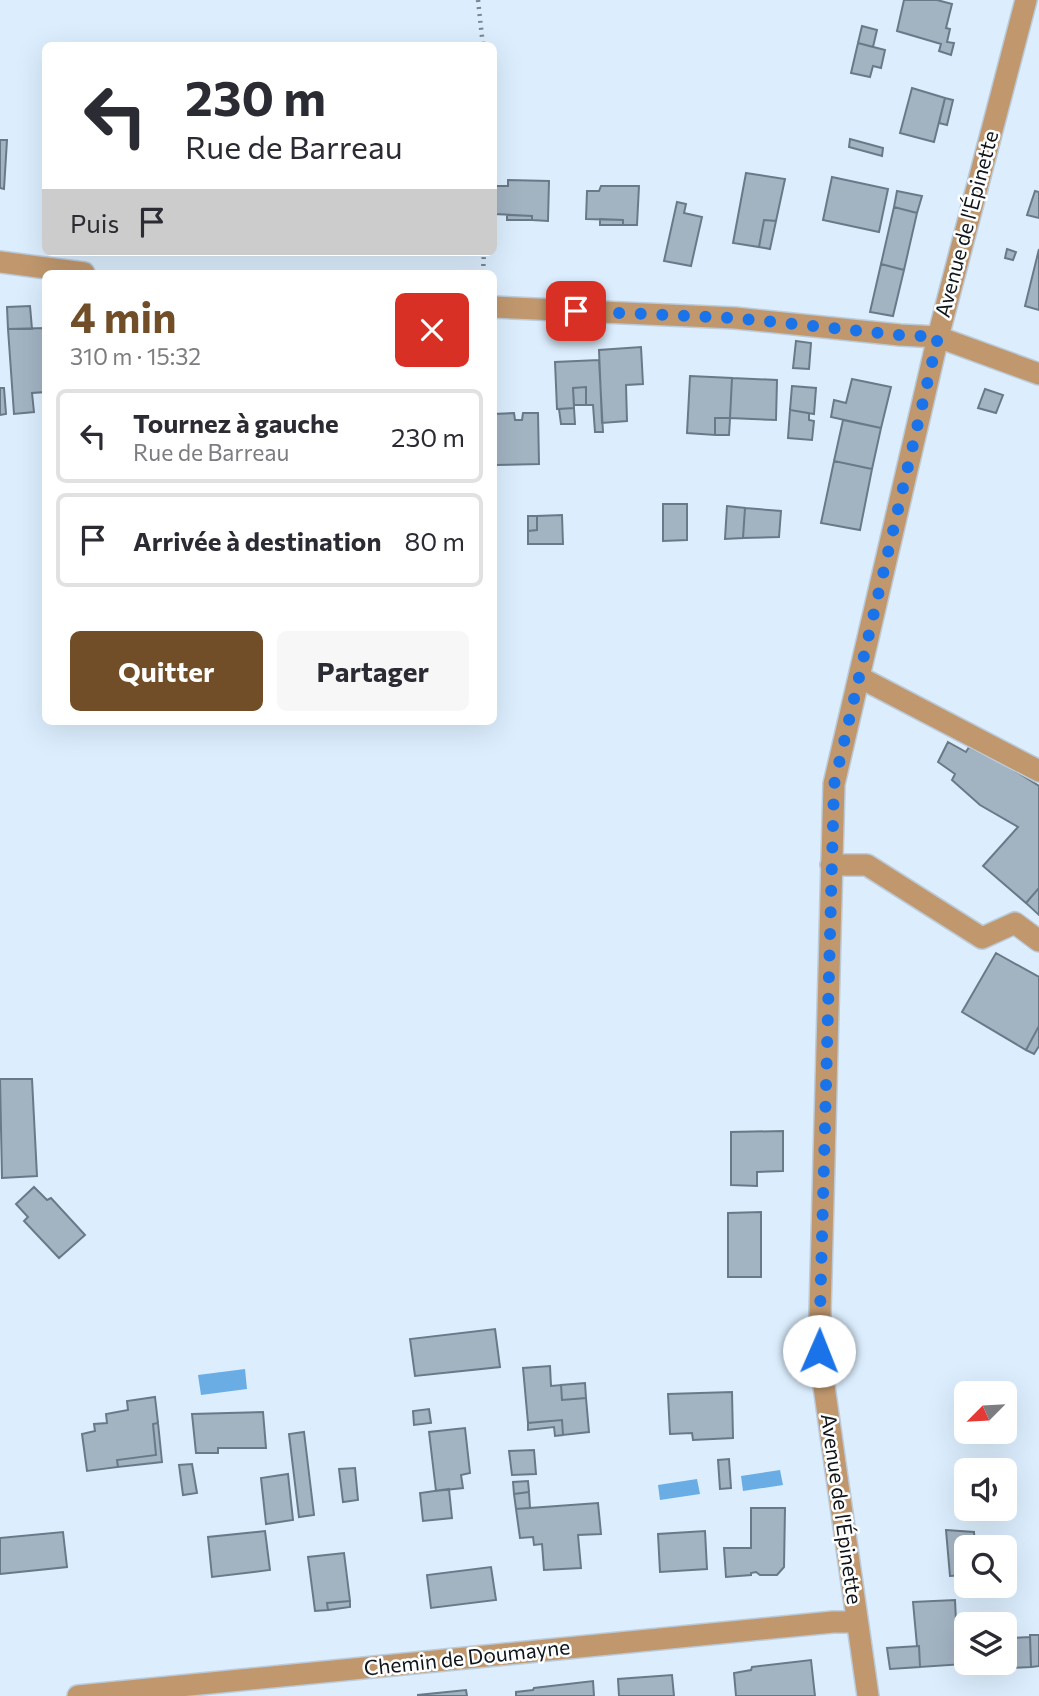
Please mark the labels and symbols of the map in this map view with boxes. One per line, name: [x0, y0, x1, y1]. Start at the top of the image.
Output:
street label: Avenue de l'Épinette: [929, 128, 1003, 320]
pin: [546, 281, 606, 341]
position arrow: [782, 1314, 856, 1388]
north arrow: [954, 1381, 1017, 1444]
street label: Avenue de l'Épinette: [817, 1412, 868, 1606]
street label: Chemin de Doumayne: [362, 1633, 571, 1680]

